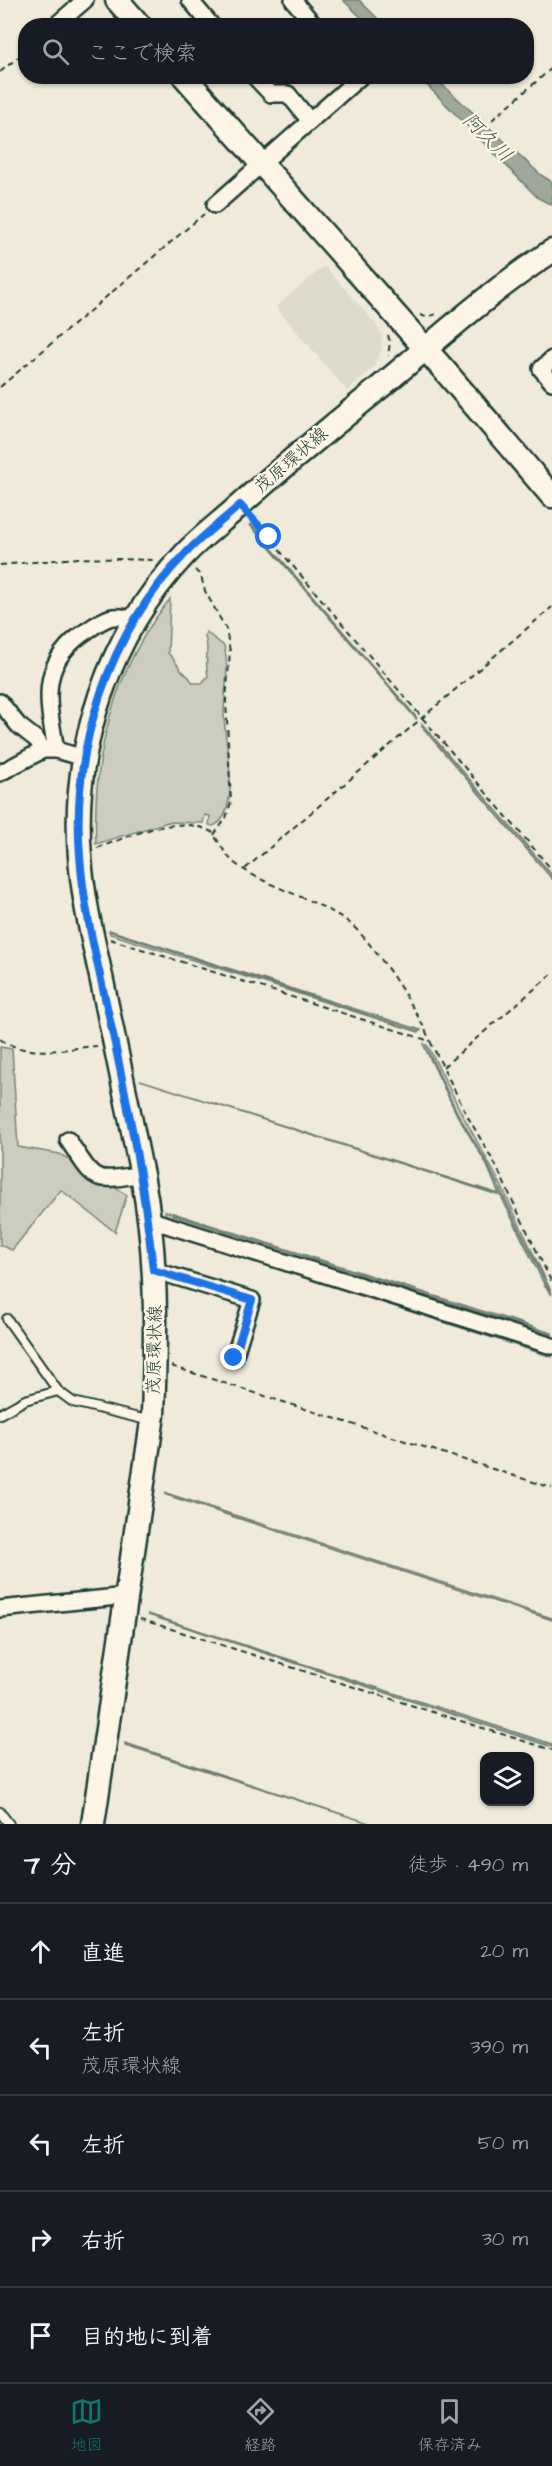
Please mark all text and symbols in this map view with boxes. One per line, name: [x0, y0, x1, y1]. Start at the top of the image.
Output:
search box: [18, 18, 534, 84]
icon: search: [39, 35, 72, 68]
text: ここで検索: [87, 38, 197, 69]
water label: 阿久川: [456, 107, 519, 169]
street label: 茂原環状線: [249, 421, 333, 499]
route start: [255, 523, 281, 549]
street label: 茂原環状線: [141, 1305, 168, 1395]
route end: [220, 1344, 246, 1370]
map controls: [480, 1752, 534, 1806]
button: layers: [480, 1752, 534, 1806]
text: 7 分: [24, 1847, 76, 1883]
text: 徒歩 · 490 m: [408, 1851, 528, 1879]
icon: ahead: [24, 1935, 57, 1968]
text: 20 m: [480, 1937, 528, 1965]
text: 直進: [81, 1938, 125, 1969]
text: 左折: [81, 2018, 125, 2049]
icon: left: [24, 2031, 57, 2064]
text: 390 m: [470, 2033, 528, 2061]
text: 茂原環状線: [81, 2052, 181, 2080]
icon: left: [24, 2127, 57, 2160]
text: 50 m: [478, 2129, 528, 2157]
text: 左折: [81, 2130, 125, 2161]
icon: right: [24, 2223, 57, 2256]
text: 30 m: [482, 2225, 528, 2253]
text: 右折: [81, 2226, 125, 2257]
icon: arrive: [24, 2319, 57, 2352]
text: 目的地に到着: [81, 2322, 213, 2353]
tab: 地図: [70, 2395, 103, 2456]
tab: 経路: [244, 2395, 277, 2456]
tab: 保存済み: [418, 2395, 482, 2456]

